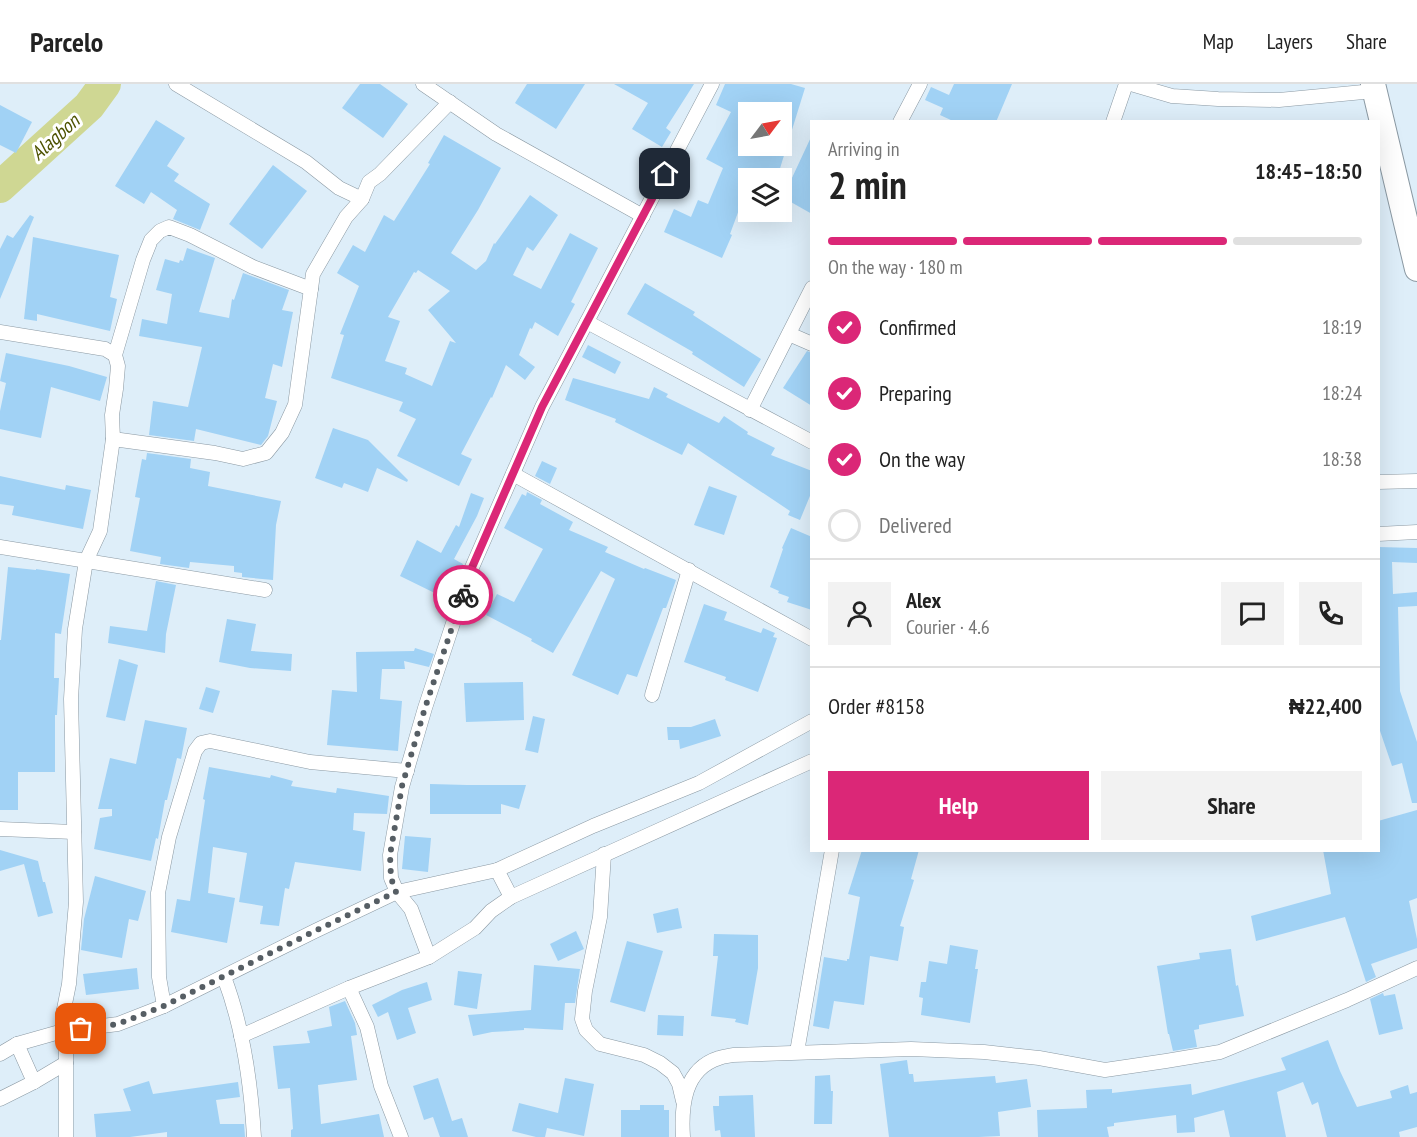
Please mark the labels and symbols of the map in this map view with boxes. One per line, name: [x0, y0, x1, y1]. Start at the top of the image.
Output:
north arrow: [738, 102, 792, 156]
water label: Alagbon: [25, 108, 86, 166]
pin: [639, 148, 690, 199]
courier: [433, 565, 493, 625]
pin: [55, 1003, 106, 1054]

